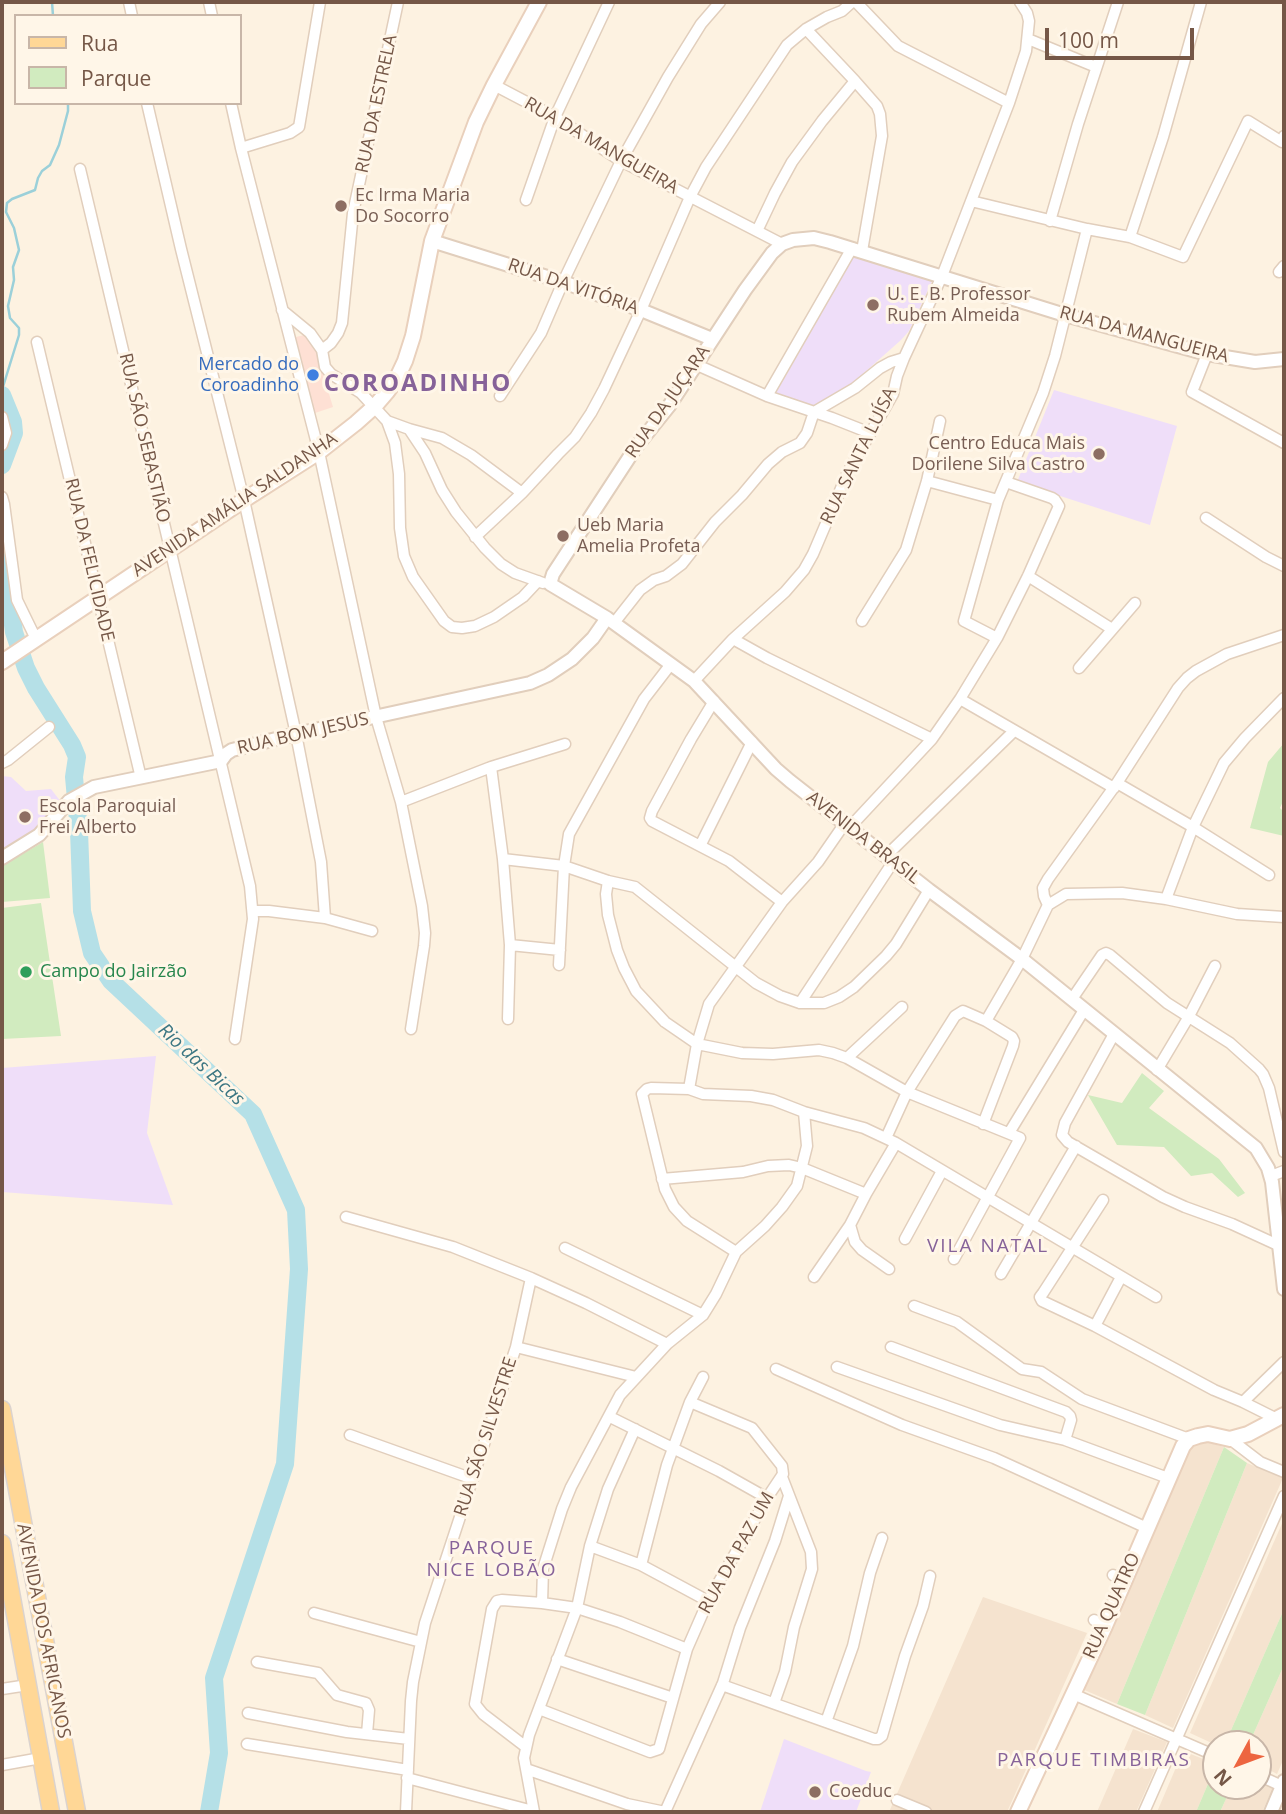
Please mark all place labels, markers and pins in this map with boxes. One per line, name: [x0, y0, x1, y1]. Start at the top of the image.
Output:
place label: Ec Irma Maria Do Socorro: [355, 185, 470, 228]
marker: Ec Irma Maria Do Socorro: [333, 198, 349, 214]
place label: U. E. B. Professor Rubem Almeida: [887, 284, 1030, 326]
marker: U. E. B. Professor Rubem Almeida: [865, 297, 881, 313]
place label: Mercado do Coroadinho: [198, 354, 299, 396]
marker: Mercado do Coroadinho: [305, 367, 321, 383]
place label: Centro Educa Mais Dorilene Silva Castro: [912, 433, 1085, 476]
marker: Centro Educa Mais Dorilene Silva Castro: [1091, 446, 1107, 462]
place label: Ueb Maria Amelia Profeta: [577, 515, 701, 558]
marker: Ueb Maria Amelia Profeta: [555, 528, 571, 544]
place label: Escola Paroquial Frei Alberto: [39, 796, 176, 838]
marker: Escola Paroquial Frei Alberto: [17, 809, 33, 825]
place label: Campo do Jairzão: [40, 961, 187, 983]
marker: Campo do Jairzão: [18, 964, 34, 980]
place label: Coeduc: [829, 1781, 892, 1803]
marker: Coeduc: [807, 1784, 823, 1800]

